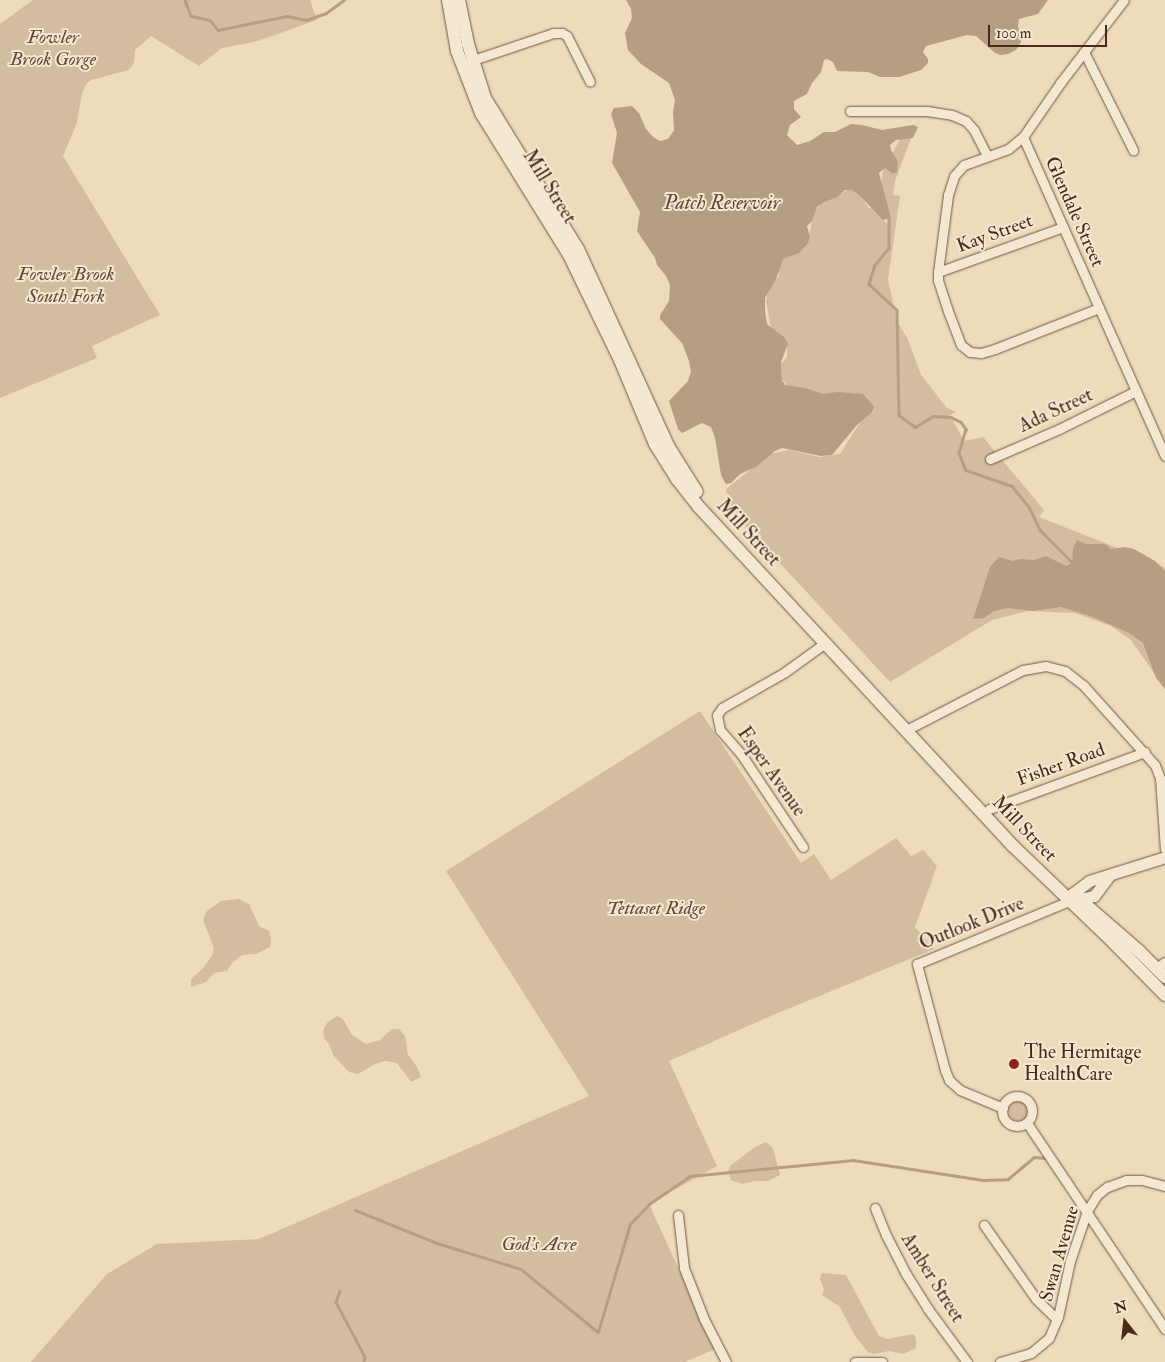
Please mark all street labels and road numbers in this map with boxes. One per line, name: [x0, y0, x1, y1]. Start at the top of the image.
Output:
street label: Mill Street: [517, 146, 581, 228]
street label: Glendale Street: [1040, 153, 1108, 271]
street label: Kay Street: [954, 210, 1036, 258]
street label: Ada Street: [1015, 384, 1097, 438]
street label: Mill Street: [711, 495, 785, 571]
street label: Esper Avenue: [732, 723, 810, 821]
street label: Fisher Road: [1014, 739, 1108, 791]
street label: Mill Street: [987, 791, 1061, 867]
street label: Outlook Drive: [916, 893, 1028, 955]
street label: Swan Avenue: [1035, 1203, 1085, 1305]
street label: Amber Street: [896, 1229, 968, 1327]

